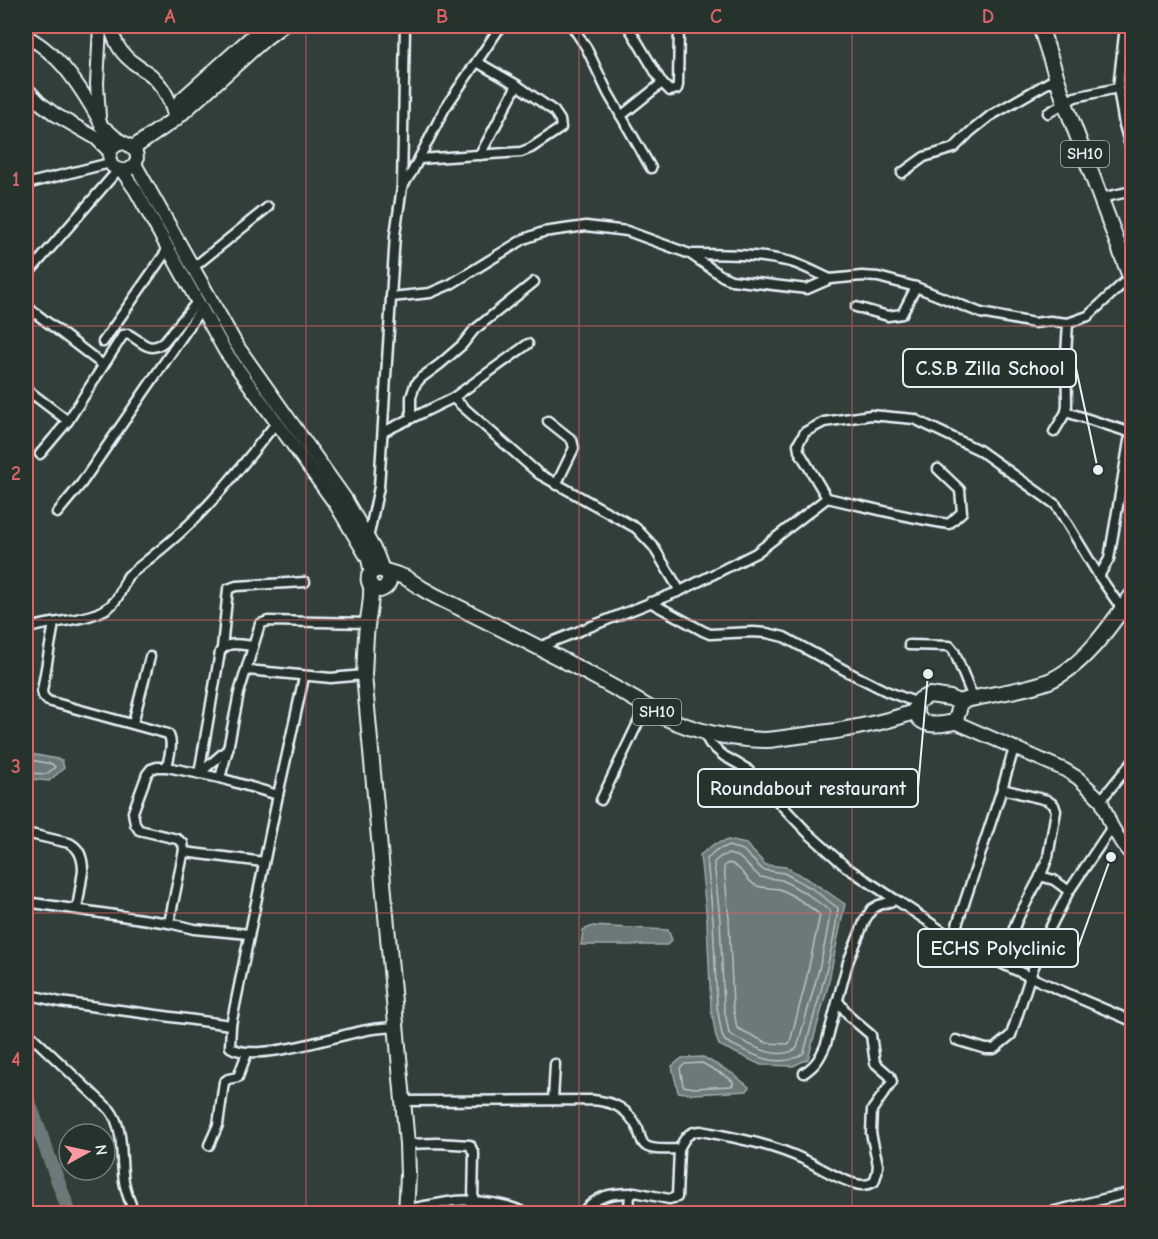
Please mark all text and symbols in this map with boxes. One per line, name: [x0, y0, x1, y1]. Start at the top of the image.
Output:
text: A: [164, 5, 176, 28]
text: B: [436, 5, 448, 28]
text: C: [710, 5, 722, 28]
text: D: [982, 5, 994, 28]
road number: SH10: [1061, 141, 1109, 167]
text: 1: [12, 168, 20, 191]
callout: C.S.B Zilla School: [903, 349, 1076, 387]
text: C.S.B Zilla School: [916, 357, 1064, 380]
text: 2: [11, 462, 21, 485]
road number: SH10: [633, 699, 681, 725]
text: 3: [11, 755, 21, 778]
callout: Roundabout restaurant: [698, 769, 918, 807]
text: Roundabout restaurant: [710, 777, 906, 800]
callout: ECHS Polyclinic: [918, 929, 1078, 967]
text: ECHS Polyclinic: [930, 937, 1066, 960]
text: 4: [11, 1048, 21, 1071]
north arrow: [57, 1122, 117, 1182]
text: N: [91, 1144, 111, 1156]

